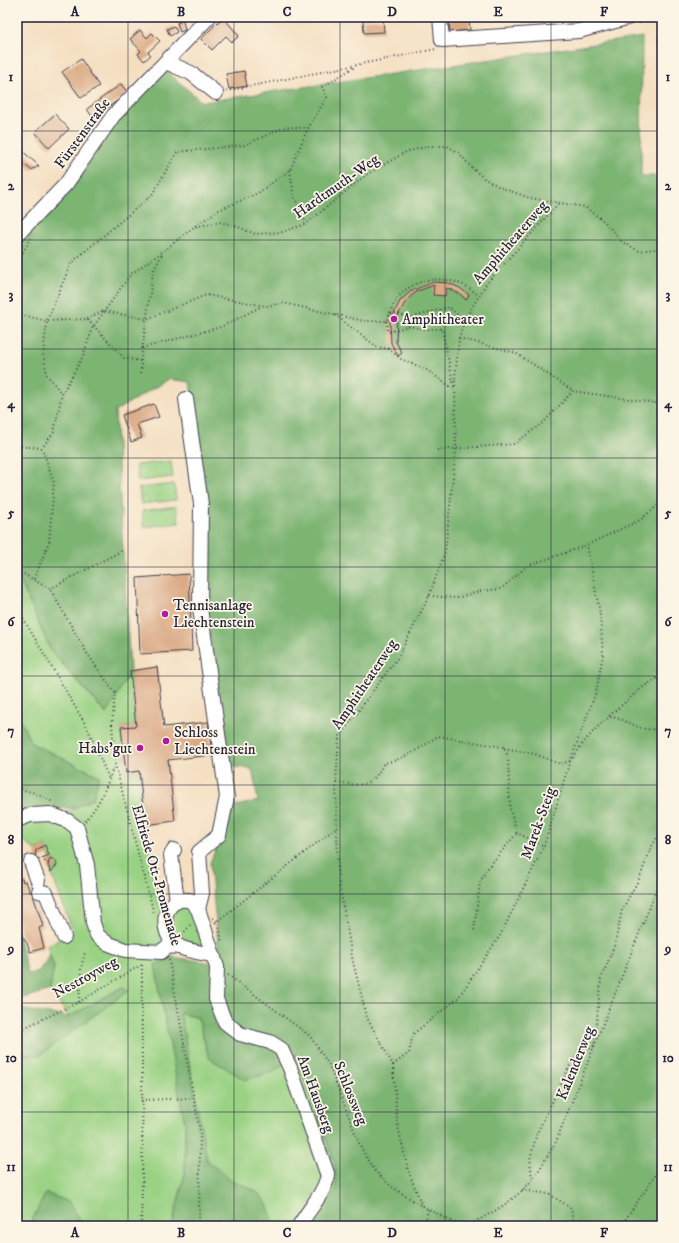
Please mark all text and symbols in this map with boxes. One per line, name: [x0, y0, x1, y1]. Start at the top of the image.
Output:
text: A: [70, 4, 80, 20]
text: B: [177, 4, 185, 20]
text: C: [283, 4, 292, 20]
text: D: [387, 4, 397, 20]
text: E: [493, 4, 503, 20]
text: F: [600, 4, 609, 20]
text: 1: [9, 69, 14, 85]
text: 1: [666, 69, 671, 85]
street label: Fürstenstraße: [50, 94, 114, 172]
street label: Hardtmuth-Weg: [290, 149, 383, 223]
text: 2: [8, 178, 15, 194]
text: 2: [665, 178, 672, 194]
street label: Amphitheaterweg: [469, 196, 552, 288]
text: 3: [9, 287, 14, 303]
text: 3: [666, 287, 671, 303]
place label: Amphitheater: [402, 310, 484, 329]
marker: Amphitheater: [389, 314, 399, 324]
text: 4: [6, 396, 15, 413]
text: 4: [663, 396, 672, 413]
text: 5: [7, 505, 15, 521]
text: 5: [664, 505, 672, 521]
place label: Tennisanlage Liechtenstein: [173, 596, 255, 632]
marker: Tennisanlage Liechtenstein: [160, 609, 170, 619]
text: 6: [8, 614, 16, 630]
text: 6: [665, 614, 673, 630]
street label: Amphitheaterweg: [327, 635, 402, 733]
text: 7: [8, 723, 15, 739]
place label: Schloss Liechtenstein: [174, 723, 256, 759]
text: 7: [665, 723, 672, 739]
marker: Schloss Liechtenstein: [161, 736, 171, 746]
place label: Habs'gut: [78, 739, 132, 758]
marker: Habs'gut: [135, 743, 145, 753]
street label: Marek-Steig: [517, 784, 561, 862]
street label: Elfriede Ott-Promenade: [127, 802, 186, 948]
text: 8: [8, 832, 15, 848]
text: 8: [665, 832, 672, 848]
text: 9: [7, 941, 14, 957]
text: 9: [664, 941, 671, 957]
street label: Nestroyweg: [50, 952, 122, 1003]
street label: Kalenderweg: [552, 1023, 599, 1103]
text: 10: [5, 1050, 17, 1066]
text: 10: [662, 1050, 674, 1066]
street label: Am Hausberg: [293, 1053, 339, 1136]
street label: Schlossweg: [329, 1059, 372, 1128]
text: 11: [6, 1159, 16, 1175]
text: 11: [663, 1159, 673, 1175]
text: A: [70, 1225, 80, 1241]
text: B: [177, 1225, 185, 1241]
text: C: [283, 1225, 292, 1241]
text: D: [387, 1225, 397, 1241]
text: E: [493, 1225, 503, 1241]
text: F: [600, 1225, 609, 1241]

